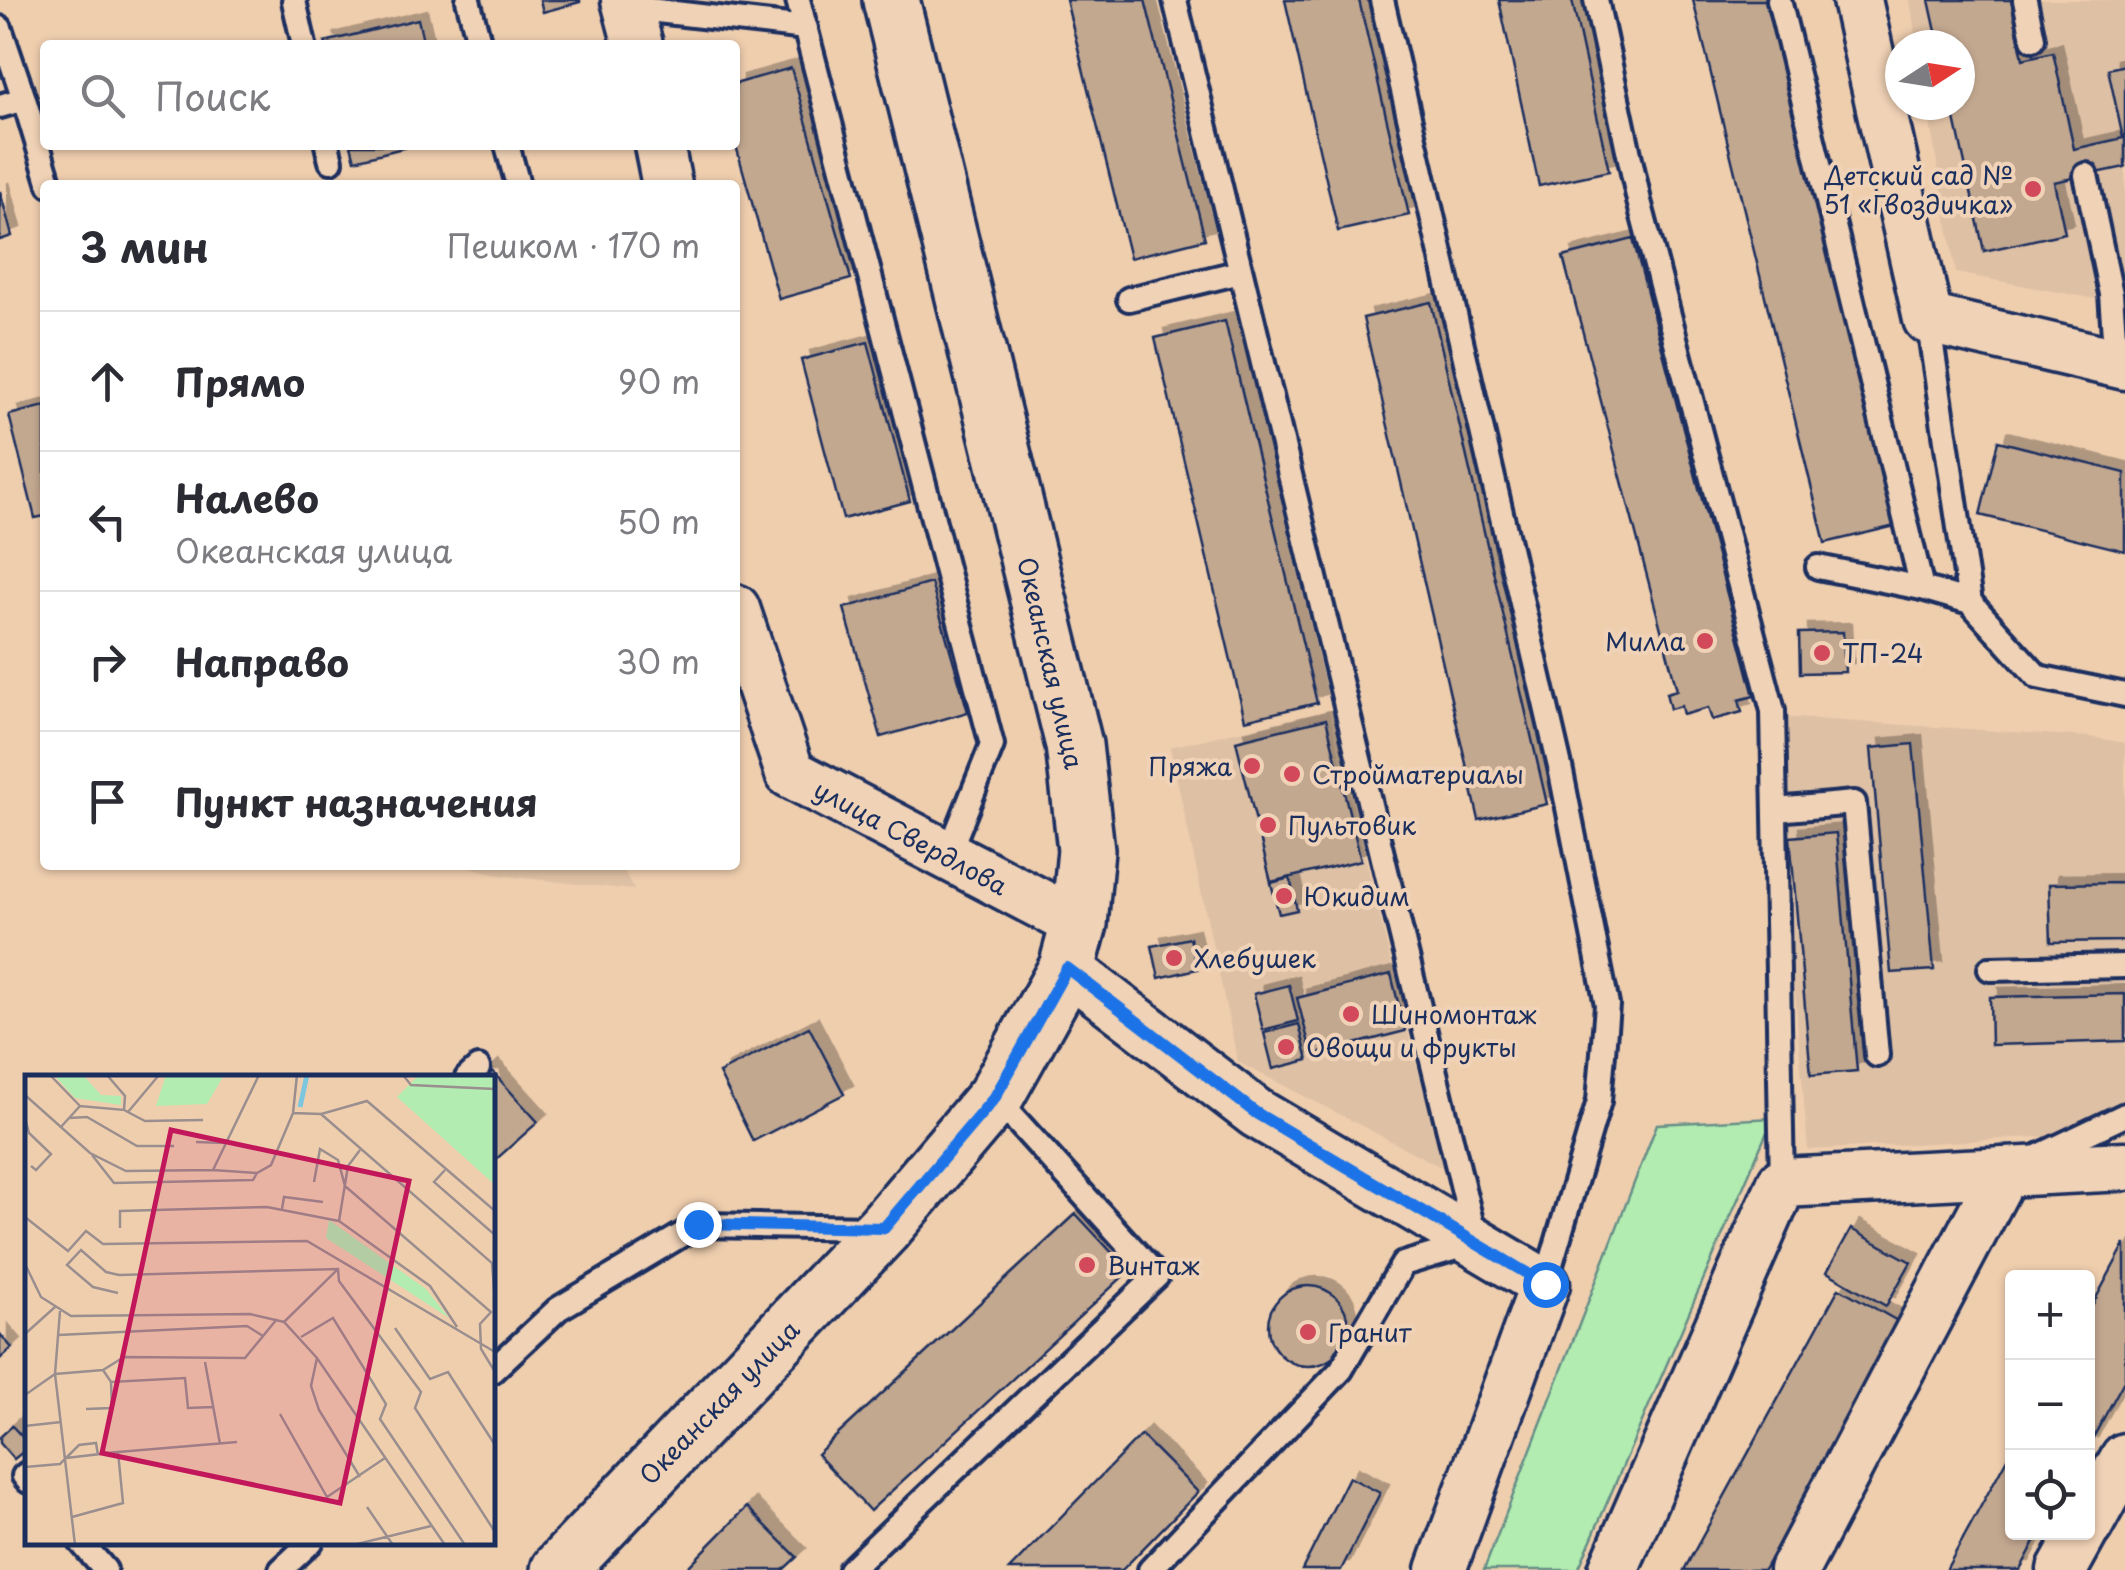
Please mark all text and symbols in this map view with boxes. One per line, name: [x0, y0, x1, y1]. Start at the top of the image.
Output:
north arrow: [1885, 30, 1975, 120]
search box: [40, 40, 740, 150]
text: Поиск: [155, 67, 270, 124]
icon: search: [75, 68, 130, 123]
place label: Детский сад № 51 «Гвоздичка»: [1824, 156, 2013, 223]
marker: Детский сад № 51 «Гвоздичка»: [2022, 178, 2044, 200]
text: 3 мин: [80, 214, 209, 277]
text: Пешком · 170 m: [447, 221, 700, 269]
text: Прямо: [175, 353, 305, 410]
icon: ahead: [80, 354, 135, 409]
text: 90 m: [618, 357, 700, 405]
text: Налево: [175, 469, 319, 526]
icon: left: [80, 494, 135, 549]
text: 50 m: [617, 497, 700, 545]
text: Океанская улица: [175, 526, 452, 574]
street label: Океанская улица: [1008, 553, 1094, 773]
place label: Милла: [1605, 622, 1685, 660]
marker: Милла: [1694, 630, 1716, 652]
text: Направо: [175, 633, 349, 690]
icon: right: [80, 634, 135, 689]
place label: ТП-24: [1842, 634, 1924, 672]
text: 30 m: [616, 637, 700, 685]
marker: ТП-24: [1811, 642, 1833, 664]
place label: Пряжа: [1148, 747, 1233, 785]
marker: Пряжа: [1241, 755, 1263, 777]
place label: Стройматериалы: [1312, 755, 1524, 793]
marker: Стройматериалы: [1281, 763, 1303, 785]
street label: улица Свердлова: [807, 770, 1015, 904]
text: Пункт назначения: [175, 773, 538, 830]
icon: arrive: [80, 774, 135, 829]
place label: Пультовик: [1288, 806, 1416, 844]
marker: Пультовик: [1257, 814, 1279, 836]
place label: Юкидим: [1304, 877, 1410, 915]
marker: Юкидим: [1273, 885, 1295, 907]
place label: Хлебушек: [1194, 939, 1316, 977]
marker: Хлебушек: [1163, 947, 1185, 969]
place label: Шиномонтаж: [1371, 995, 1537, 1033]
marker: Шиномонтаж: [1340, 1003, 1362, 1025]
place label: Овощи и фрукты: [1306, 1028, 1517, 1066]
marker: Овощи и фрукты: [1275, 1036, 1297, 1058]
inset map: [25, 1075, 495, 1545]
route end: [676, 1202, 722, 1248]
place label: Винтаж: [1107, 1246, 1200, 1284]
marker: Винтаж: [1076, 1254, 1098, 1276]
route start: [1523, 1262, 1569, 1308]
map controls: [2005, 1270, 2095, 1540]
button: +: [2005, 1270, 2095, 1360]
street label: Океанская улица: [630, 1311, 808, 1493]
place label: Гранит: [1328, 1313, 1413, 1351]
marker: Гранит: [1297, 1321, 1319, 1343]
button: −: [2005, 1360, 2095, 1450]
button: locate: [2005, 1450, 2095, 1540]

